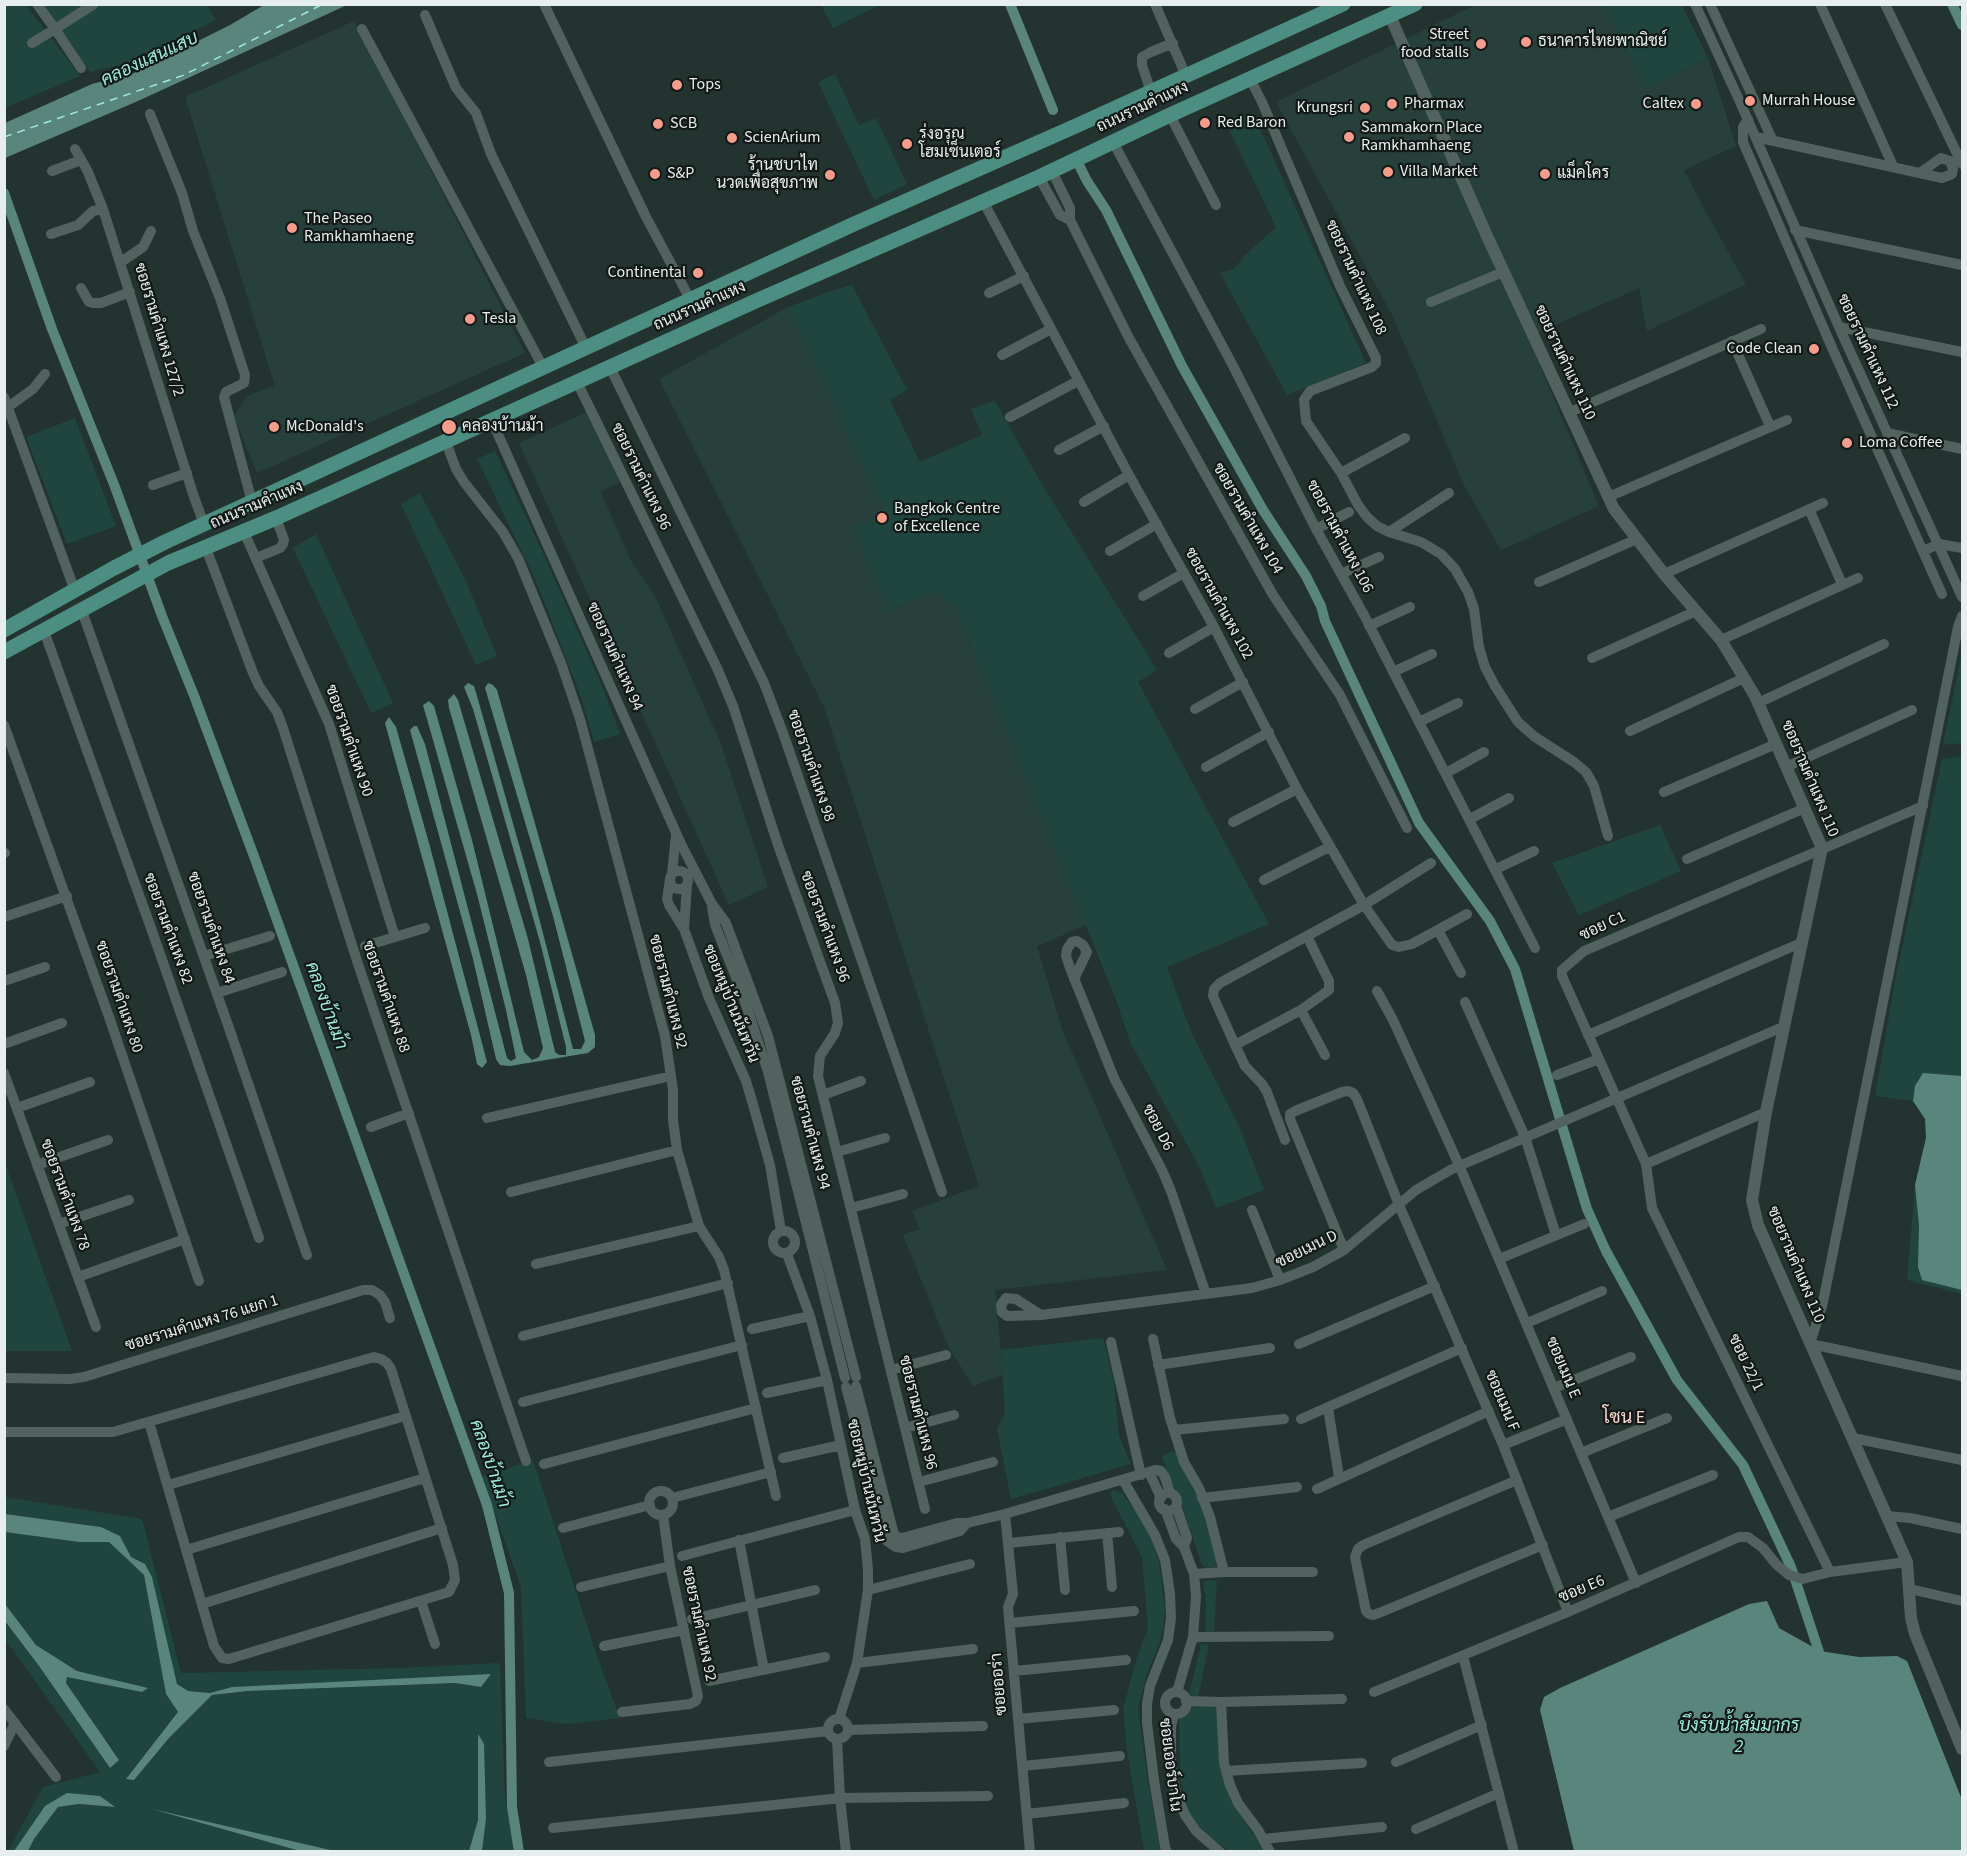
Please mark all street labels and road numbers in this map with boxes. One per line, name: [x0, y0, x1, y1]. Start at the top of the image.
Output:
street label: ถนนรามคำแหง: [1094, 78, 1192, 138]
street label: ซอยรามคำแหง 108: [1320, 217, 1390, 339]
street label: ซอยรามคำแหง 127/2: [129, 261, 187, 399]
street label: ถนนรามคำแหง: [651, 278, 749, 336]
street label: ซอยรามคำแหง 112: [1832, 291, 1902, 413]
street label: ซอยรามคำแหง 110: [1529, 302, 1599, 424]
street label: ซอยรามคําแหง 96: [606, 420, 674, 534]
street label: ซอยรามคําแหง 104: [1207, 460, 1287, 578]
street label: ซอยรามคําแหง 106: [1301, 477, 1377, 597]
street label: ถนนรามคำแหง: [208, 478, 306, 534]
street label: ซอยรามคําแหง 102: [1179, 545, 1257, 663]
street label: ซอยรามคําแหง 94: [581, 600, 647, 714]
street label: ซอยรามคำแหง 90: [320, 683, 376, 799]
street label: ซอยรามคําแหง 98: [782, 708, 838, 824]
street label: ซอยรามคำแหง 110: [1776, 718, 1842, 840]
street label: ซอยรามคําแหง 96: [795, 869, 853, 985]
street label: ซอยรามคำแหง 84: [182, 870, 238, 986]
street label: ซอยรามคำแหง 82: [138, 871, 196, 987]
street label: ซอย C1: [1577, 908, 1629, 946]
street label: ซอยรามคําแหง 92: [644, 933, 690, 1051]
street label: ซอยรามคำแหง 80: [90, 939, 146, 1055]
street label: ซอยรามคำแหง 88: [357, 939, 413, 1055]
street label: ซอยหมู่บ้านนันทวัน: [698, 942, 762, 1066]
street label: ซอยรามคําแหง 94: [785, 1074, 833, 1192]
street label: ซอย D6: [1137, 1102, 1177, 1154]
street label: ซอยรามคำแหง 78: [35, 1137, 93, 1253]
street label: ซอยรามคำแหง 110: [1762, 1204, 1828, 1326]
street label: ซอยเมน D: [1273, 1227, 1341, 1273]
street label: ซอยรามคำแหง 76 แยก 1: [123, 1292, 281, 1356]
street label: ซอย 22/1: [1723, 1331, 1767, 1395]
street label: ซอยเมน E: [1540, 1334, 1584, 1402]
street label: ซอยรามคําแหง 96: [894, 1354, 940, 1472]
street label: ซอยเมน F: [1480, 1368, 1522, 1434]
street label: ซอยหมู่บ้านนันทวัน: [841, 1417, 889, 1545]
street label: ซอยรามคําแหง 92: [676, 1565, 720, 1683]
street label: ซอย E6: [1556, 1572, 1608, 1608]
street label: ซอยออร่า: [988, 1652, 1012, 1716]
street label: ซอยเออร์บาโน: [1154, 1717, 1184, 1813]

